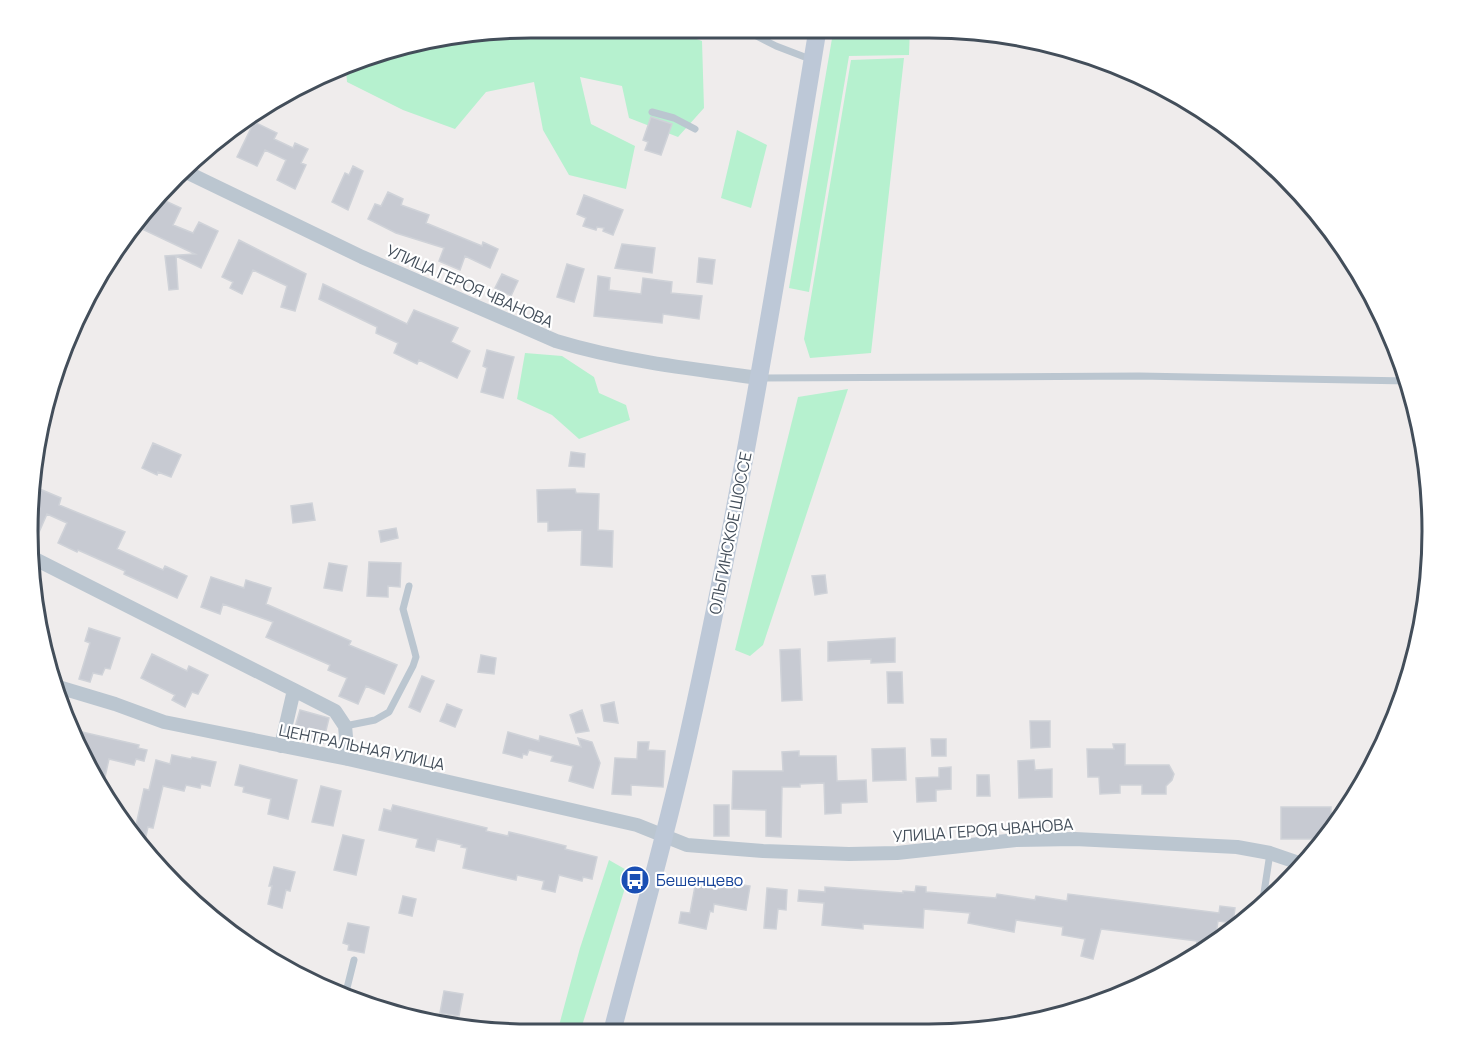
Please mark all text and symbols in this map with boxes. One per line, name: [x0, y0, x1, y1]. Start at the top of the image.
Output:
street label: УЛИЦА ГЕРОЯ ЧВАНОВА: [383, 239, 557, 333]
street label: ОЛЬГИНСКОЕ ШОССЕ: [703, 450, 757, 616]
street label: ЦЕНТРАЛЬНАЯ УЛИЦА: [277, 719, 447, 775]
street label: УЛИЦА ГЕРОЯ ЧВАНОВА: [892, 813, 1074, 847]
bus stop icon: Бешенцево: [619, 864, 651, 896]
place label: Бешенцево: [656, 869, 743, 891]

